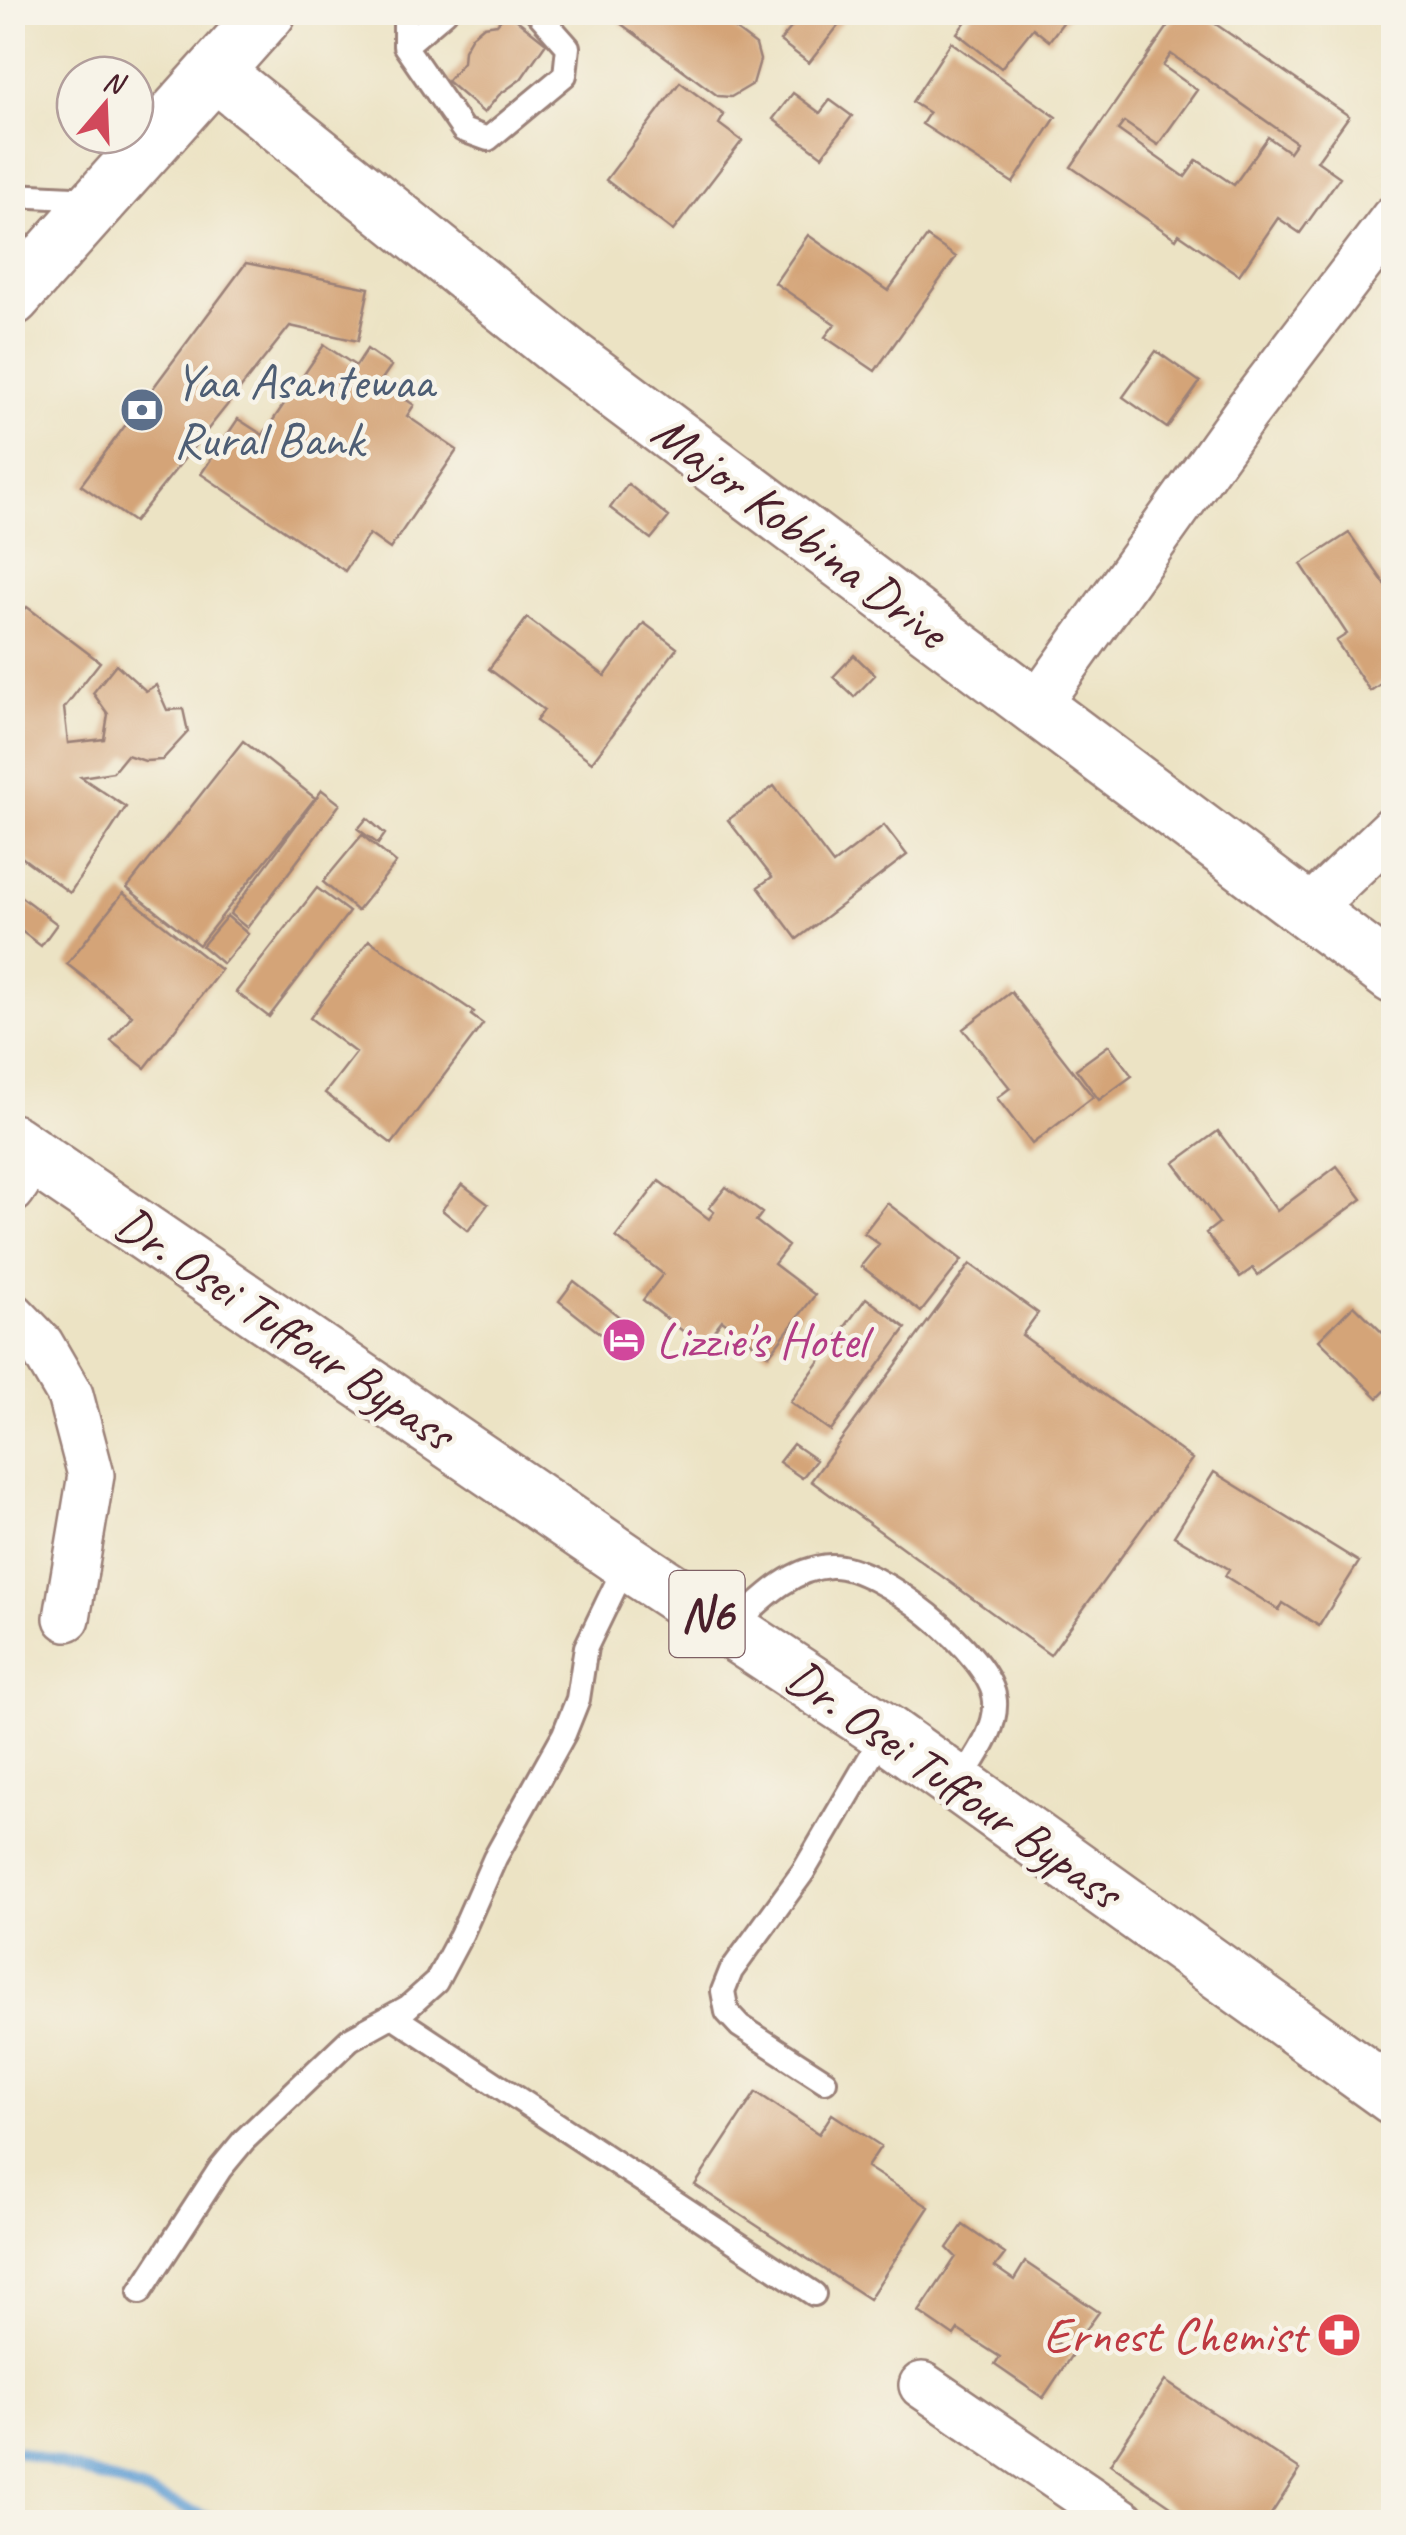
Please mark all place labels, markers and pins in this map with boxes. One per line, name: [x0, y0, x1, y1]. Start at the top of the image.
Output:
place label: Yaa Asantewaa Rural Bank: [174, 350, 438, 471]
bank icon: Yaa Asantewaa Rural Bank: [119, 387, 165, 433]
place label: Lizzie's Hotel: [656, 1309, 875, 1372]
hotel icon: Lizzie's Hotel: [601, 1317, 647, 1363]
place label: Ernest Chemist: [1044, 2304, 1310, 2367]
pharmacy icon: Ernest Chemist: [1316, 2312, 1362, 2358]

